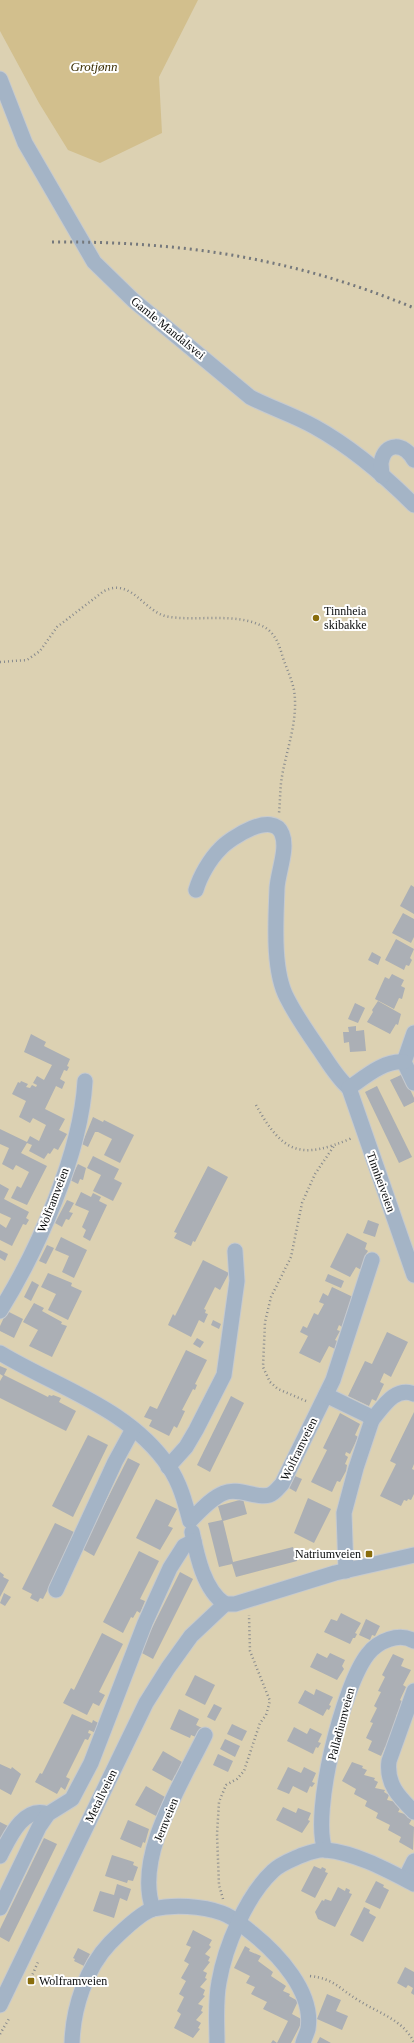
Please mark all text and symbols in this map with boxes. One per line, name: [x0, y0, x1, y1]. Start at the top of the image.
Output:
water label: Grotjønn: [70, 59, 118, 74]
street label: Gamle Mandalsvei: [128, 294, 208, 362]
place label: Tinnheia skibakke: [324, 604, 367, 632]
marker: Tinnheia skibakke: [311, 613, 321, 623]
street label: Tinnheiveien: [364, 1150, 398, 1214]
street label: Wolframveien: [34, 1166, 72, 1234]
street label: Wolframveien: [278, 1415, 320, 1483]
place label: Natriumveien: [295, 1547, 361, 1561]
marker: Natriumveien: [364, 1549, 374, 1559]
street label: Palladiumveien: [325, 1686, 357, 1762]
street label: Metallveien: [82, 1767, 120, 1825]
street label: Jernveien: [151, 1796, 181, 1844]
place label: Wolframveien: [39, 1974, 107, 1988]
marker: Wolframveien: [26, 1976, 36, 1986]

